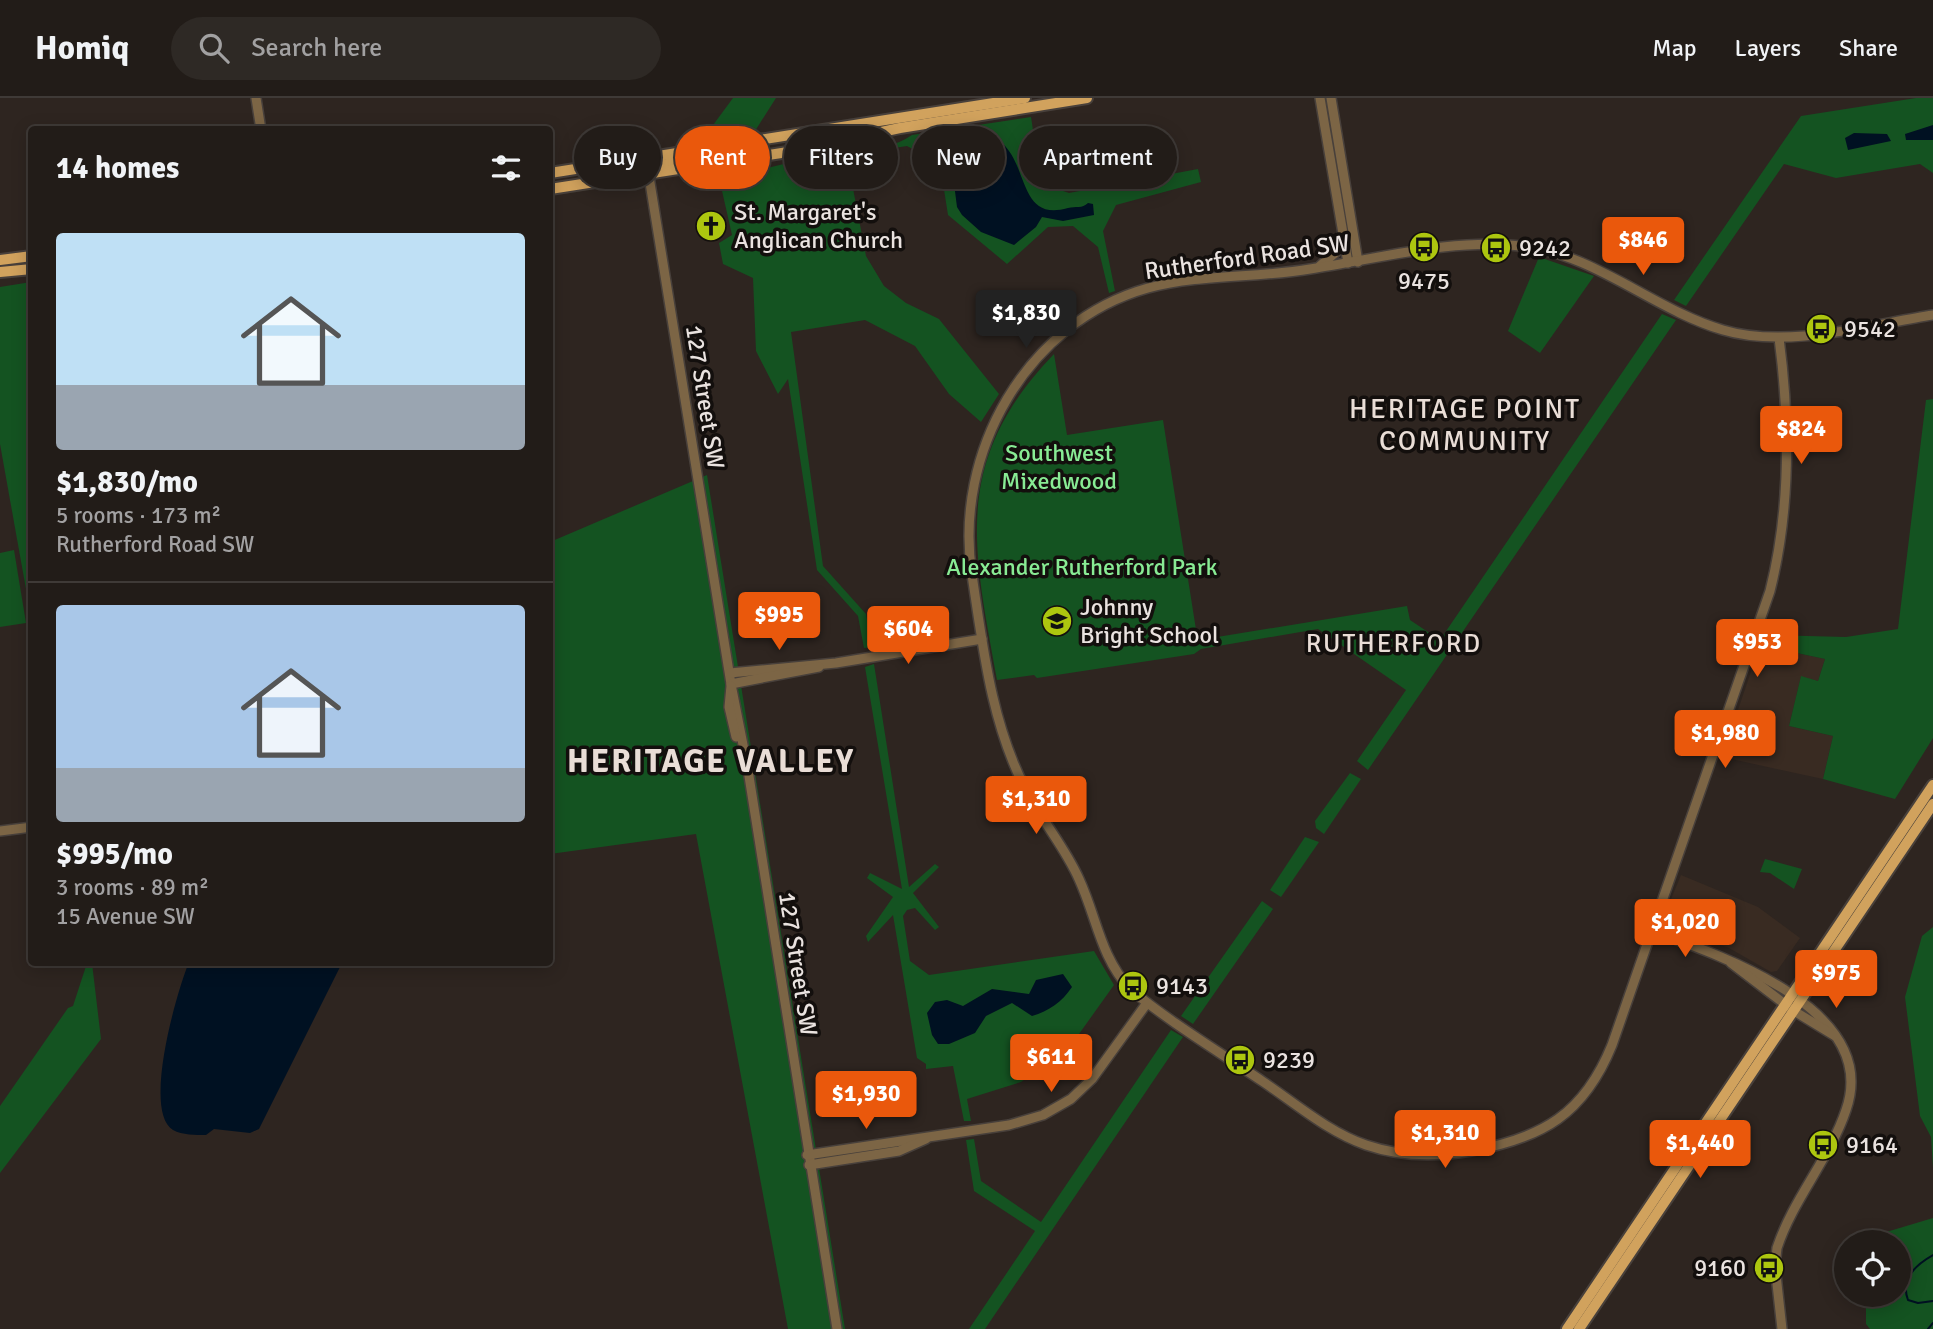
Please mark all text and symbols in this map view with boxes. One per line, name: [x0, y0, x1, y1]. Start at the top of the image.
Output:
search box: [171, 17, 661, 80]
text: Homiq: [35, 28, 129, 69]
icon: search: [195, 29, 233, 67]
text: Search here: [251, 32, 382, 64]
text: Map: [1652, 33, 1697, 63]
text: Layers: [1735, 33, 1801, 63]
text: Share: [1839, 33, 1898, 63]
chip: Buy: [574, 126, 661, 189]
chip: Rent: [675, 126, 770, 189]
chip: Filters: [784, 126, 898, 189]
chip: New: [912, 126, 1005, 189]
chip: Apartment: [1019, 126, 1177, 189]
icon: filters: [487, 149, 525, 187]
text: 14 homes: [56, 150, 179, 187]
place label: St. Margaret's Anglican Church: [734, 197, 903, 255]
church icon: St. Margaret's Anglican Church: [694, 209, 728, 243]
pin: $846: [1602, 218, 1684, 277]
text: $846: [1618, 225, 1668, 254]
street label: Rutherford Road SW: [1143, 228, 1351, 286]
bus stop icon: 9475: [1407, 230, 1441, 264]
bus stop icon: 9242: [1479, 231, 1513, 265]
place label: 9242: [1519, 233, 1571, 263]
place label: 9475: [1398, 266, 1450, 296]
icon: home: [228, 278, 354, 404]
pin: $1,830: [969, 290, 1083, 350]
text: $1,830: [992, 298, 1060, 327]
bus stop icon: 9542: [1804, 312, 1838, 346]
place label: 9542: [1844, 314, 1896, 344]
street label: 127 Street SW: [679, 323, 731, 471]
district label: HERITAGE POINT COMMUNITY: [1349, 392, 1581, 458]
pin: $824: [1760, 406, 1842, 466]
text: $824: [1776, 414, 1826, 443]
park label: Southwest Mixedwood: [1001, 438, 1117, 496]
text: $1,830/mo: [56, 464, 198, 501]
text: 5 rooms · 173 m²: [56, 501, 221, 530]
text: Rutherford Road SW: [56, 530, 254, 559]
park label: Alexander Rutherford Park: [946, 552, 1218, 582]
pin: $995: [738, 592, 820, 652]
place label: Johnny Bright School: [1080, 592, 1219, 650]
text: $995: [754, 600, 804, 629]
school or university icon: Johnny Bright School: [1040, 604, 1074, 638]
pin: $604: [867, 606, 949, 666]
text: $604: [883, 614, 933, 643]
pin: $953: [1716, 620, 1798, 679]
text: $953: [1732, 627, 1782, 656]
district label: RUTHERFORD: [1306, 628, 1482, 660]
icon: home: [228, 650, 354, 776]
pin: $1,980: [1668, 710, 1782, 770]
text: $1,980: [1691, 718, 1759, 747]
district label: HERITAGE VALLEY: [567, 742, 855, 781]
pin: $1,310: [979, 776, 1093, 836]
text: $1,310: [1002, 784, 1070, 813]
text: $995/mo: [56, 836, 173, 873]
text: 3 rooms · 89 m²: [56, 873, 209, 902]
street label: 127 Street SW: [772, 890, 824, 1038]
pin: $1,020: [1628, 900, 1742, 959]
text: 15 Avenue SW: [56, 902, 195, 931]
text: $1,020: [1651, 907, 1719, 936]
pin: $975: [1795, 950, 1877, 1010]
text: $975: [1811, 958, 1861, 987]
bus stop icon: 9143: [1116, 969, 1150, 1003]
place label: 9143: [1156, 971, 1208, 1001]
pin: $611: [1010, 1034, 1092, 1094]
text: $611: [1026, 1042, 1076, 1071]
bus stop icon: 9239: [1223, 1043, 1257, 1077]
place label: 9239: [1263, 1045, 1315, 1075]
pin: $1,930: [809, 1072, 923, 1131]
text: $1,930: [832, 1079, 900, 1108]
pin: $1,310: [1388, 1110, 1502, 1170]
text: $1,310: [1411, 1118, 1479, 1147]
pin: $1,440: [1643, 1121, 1757, 1180]
text: $1,440: [1666, 1128, 1734, 1157]
bus stop icon: 9164: [1806, 1128, 1840, 1162]
place label: 9164: [1846, 1130, 1898, 1160]
map controls: [1834, 1230, 1911, 1307]
button: locate: [1834, 1230, 1911, 1307]
bus stop icon: 9160: [1752, 1251, 1786, 1285]
place label: 9160: [1694, 1253, 1746, 1283]

